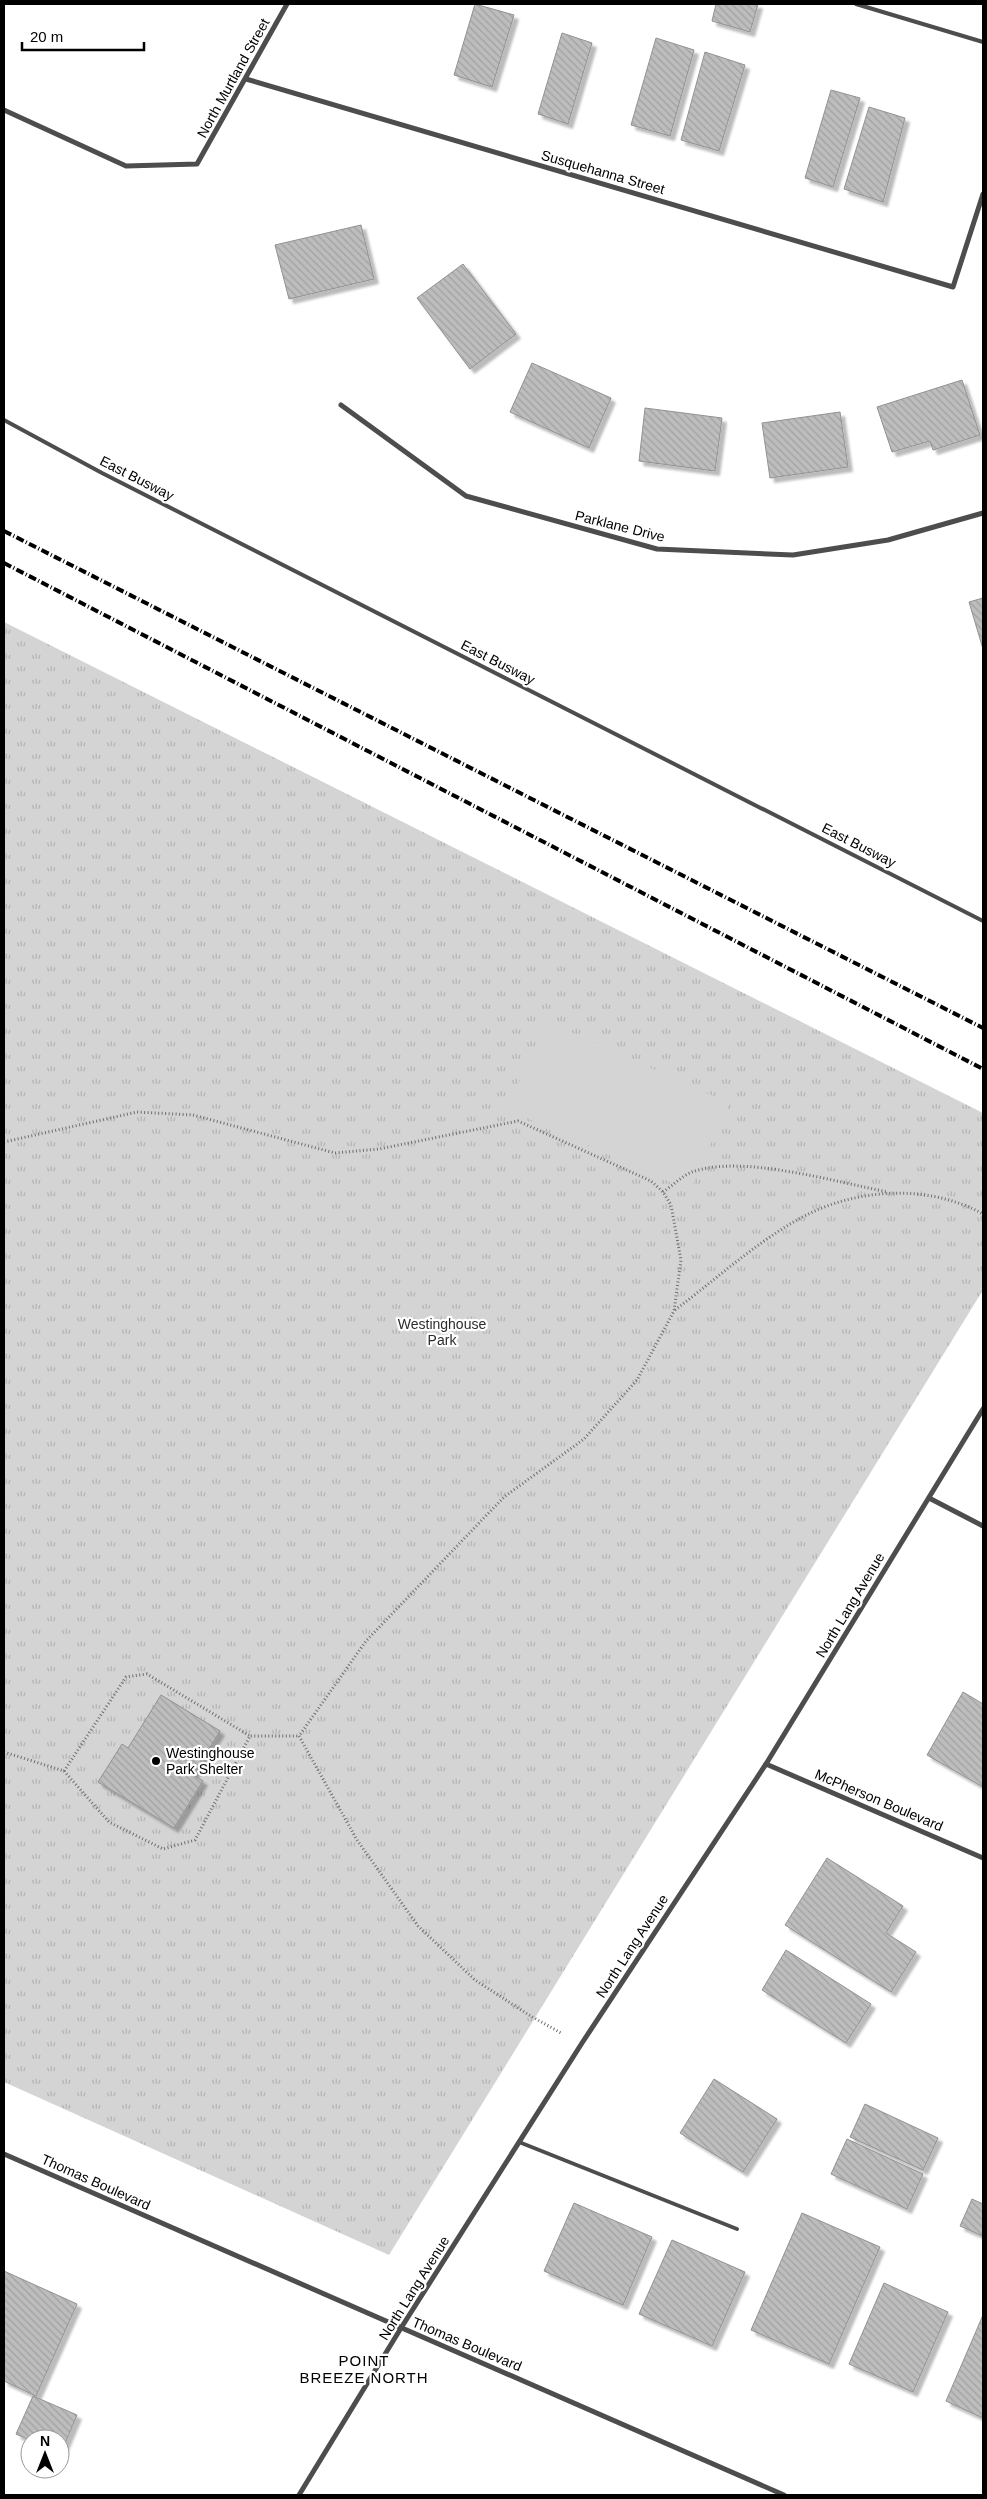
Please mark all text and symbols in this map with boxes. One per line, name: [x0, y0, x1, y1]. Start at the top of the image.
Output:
street label: North Murtland Street: [194, 16, 272, 140]
scale bar: [22, 20, 145, 52]
text: 20 m: [30, 28, 63, 45]
street label: Susquehanna Street: [539, 147, 667, 197]
street label: East Busway: [97, 452, 177, 504]
street label: Parklane Drive: [574, 507, 667, 545]
street label: East Busway: [458, 636, 538, 688]
street label: East Busway: [819, 819, 899, 871]
park label: Westinghouse Park: [398, 1316, 486, 1348]
street label: North Lang Avenue: [812, 1549, 888, 1660]
place label: Westinghouse Park Shelter: [166, 1745, 255, 1777]
marker: Westinghouse Park Shelter: [150, 1755, 162, 1767]
street label: McPherson Boulevard: [812, 1766, 946, 1834]
street label: North Lang Avenue: [593, 1891, 671, 2001]
street label: Thomas Boulevard: [39, 2151, 153, 2213]
street label: North Lang Avenue: [376, 2233, 453, 2343]
street label: Thomas Boulevard: [410, 2314, 524, 2374]
district label: POINT BREEZE NORTH: [299, 2352, 429, 2386]
north arrow: [20, 2429, 70, 2479]
text: N: [40, 2433, 50, 2449]

